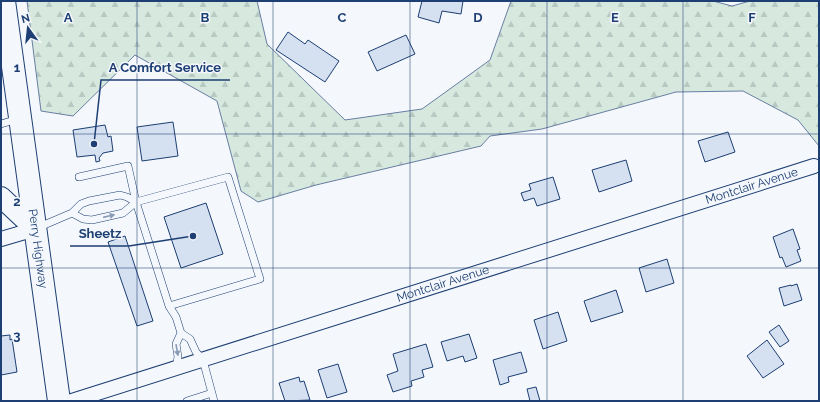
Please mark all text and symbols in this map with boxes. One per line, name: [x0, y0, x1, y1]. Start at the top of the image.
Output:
north arrow: [8, 8, 48, 48]
text: A: [64, 10, 73, 25]
text: B: [201, 10, 210, 25]
text: C: [338, 10, 347, 25]
text: D: [473, 10, 483, 25]
text: E: [611, 10, 619, 25]
text: F: [748, 10, 756, 25]
text: N: [20, 11, 31, 26]
callout: A Comfort Service: [101, 55, 230, 80]
text: 1: [14, 60, 21, 75]
text: A Comfort Service: [109, 60, 221, 75]
street label: Montclair Avenue: [704, 165, 800, 207]
text: 2: [13, 194, 21, 209]
street label: Perry Highway: [26, 208, 51, 290]
one-way arrow: [103, 212, 116, 218]
callout: Sheetz: [70, 221, 129, 246]
text: Sheetz: [79, 226, 122, 241]
street label: Montclair Avenue: [395, 262, 491, 305]
text: 3: [13, 328, 21, 343]
one-way arrow: [174, 344, 180, 356]

